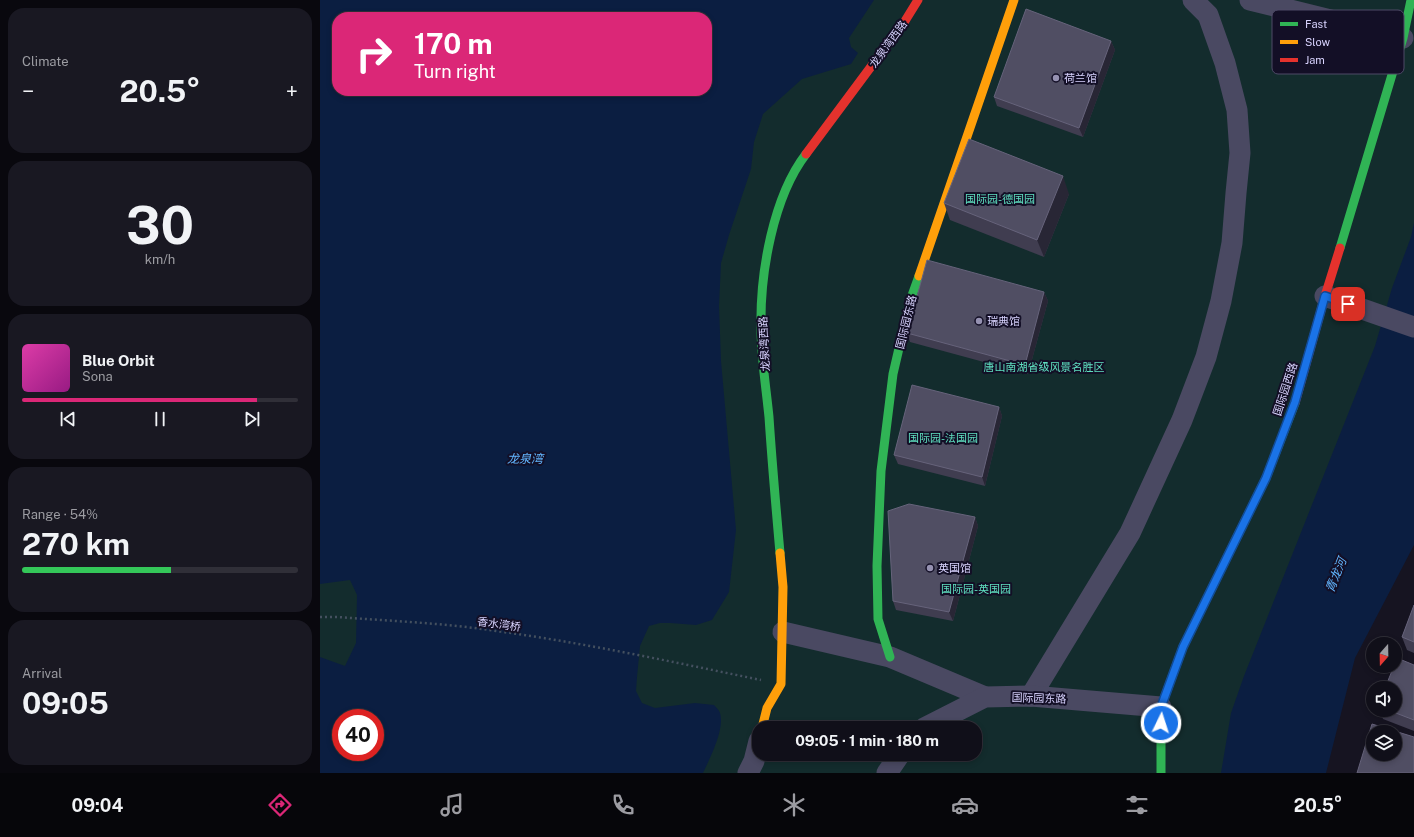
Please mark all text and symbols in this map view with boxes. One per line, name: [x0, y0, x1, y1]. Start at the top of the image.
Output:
legend: [1272, 10, 1404, 74]
street label: 龙泉湾西路: [867, 18, 909, 70]
text: Fast: [1305, 18, 1327, 30]
text: 170 m: [414, 27, 493, 60]
icon: right: [348, 28, 400, 80]
text: Slow: [1305, 36, 1331, 48]
text: Climate: [22, 54, 69, 69]
text: Jam: [1305, 54, 1325, 66]
text: Turn right: [414, 61, 496, 82]
place label: 荷兰馆: [1064, 72, 1097, 84]
text: 20.5°: [120, 73, 200, 109]
marker: 荷兰馆: [1051, 73, 1061, 83]
text: −: [22, 78, 34, 104]
text: +: [286, 78, 298, 104]
park label: 国际园-德国园: [965, 193, 1035, 205]
text: 30: [126, 195, 194, 256]
text: km/h: [145, 252, 175, 267]
pin: [1331, 287, 1365, 321]
icon: arrive: [1337, 293, 1359, 315]
street label: 国际园东路: [894, 294, 918, 350]
place label: 瑞典馆: [987, 315, 1020, 327]
street label: 龙泉湾西路: [757, 316, 771, 372]
marker: 瑞典馆: [974, 316, 984, 326]
text: Blue Orbit: [82, 352, 155, 369]
park label: 唐山南湖省级风景名胜区: [984, 361, 1105, 373]
street label: 国际园西路: [1271, 361, 1299, 417]
text: Sona: [82, 369, 113, 384]
icon: previous: [57, 408, 79, 430]
icon: pause: [149, 408, 171, 430]
icon: next: [241, 408, 263, 430]
park label: 国际园-法国园: [908, 432, 978, 444]
water label: 龙泉湾: [507, 452, 545, 466]
text: Range · 54%: [22, 507, 98, 522]
text: 270 km: [22, 526, 130, 562]
water label: 青龙河: [1323, 554, 1350, 594]
place label: 英国馆: [938, 562, 971, 574]
marker: 英国馆: [925, 563, 935, 573]
park label: 国际园-英国园: [941, 583, 1011, 595]
street label: 香水湾桥: [476, 615, 522, 633]
north arrow: [1366, 637, 1402, 673]
map controls: [1366, 637, 1402, 761]
text: Arrival: [22, 666, 62, 681]
button: sound: [1366, 681, 1402, 717]
text: 09:05: [22, 685, 109, 721]
street label: 国际园东路: [1011, 691, 1067, 705]
position arrow: [1140, 702, 1182, 744]
speed limit sign: 40: [332, 709, 384, 761]
button: layers: [1366, 725, 1402, 761]
text: 09:05 · 1 min · 180 m: [795, 732, 939, 749]
icon: directions: [266, 791, 294, 819]
icon: music: [438, 791, 466, 819]
icon: phone: [609, 791, 637, 819]
icon: climate: [780, 791, 808, 819]
icon: car: [951, 791, 979, 819]
icon: filters: [1123, 791, 1151, 819]
text: 09:04: [72, 795, 123, 816]
text: 20.5°: [1294, 795, 1342, 816]

